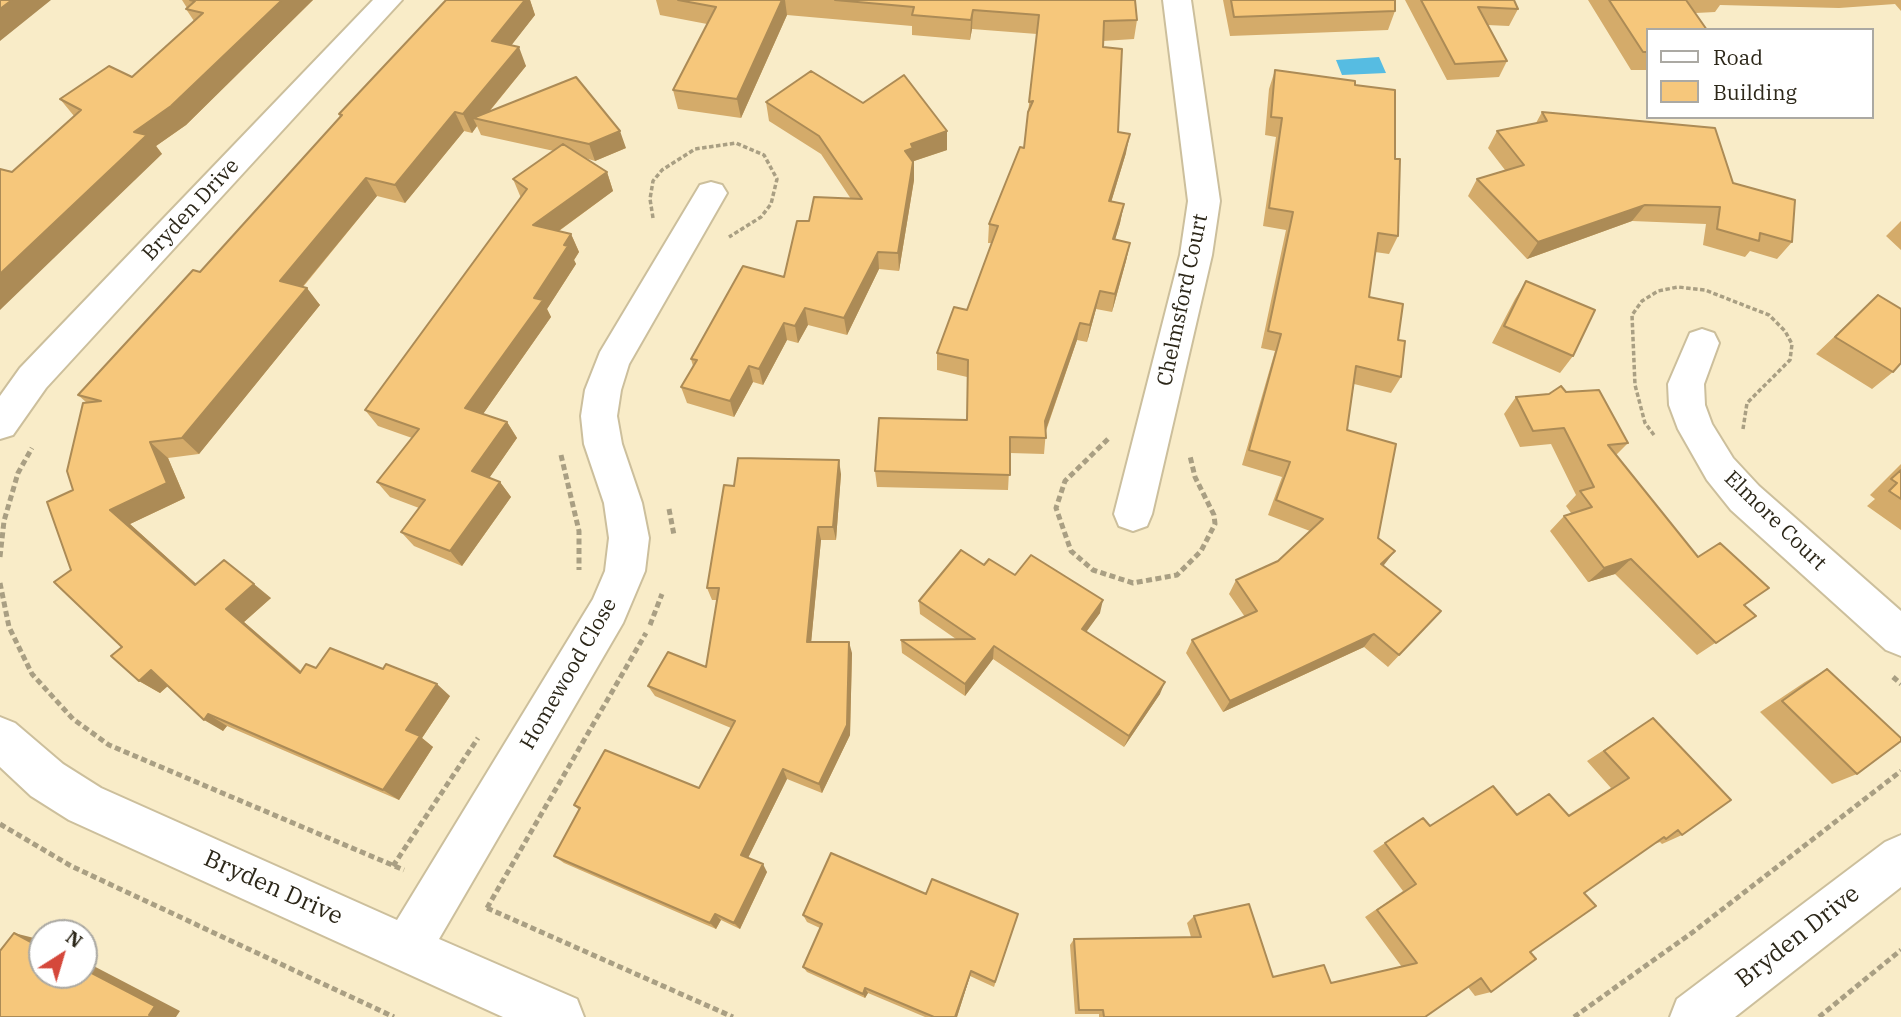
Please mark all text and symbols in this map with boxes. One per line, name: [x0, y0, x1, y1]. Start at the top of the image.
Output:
legend: [1646, 28, 1873, 119]
text: Road: [1713, 43, 1763, 71]
text: Building: [1713, 78, 1797, 106]
street label: Bryden Drive: [137, 154, 245, 266]
street label: Chelmsford Court: [1152, 212, 1214, 388]
street label: Elmore Court: [1719, 466, 1831, 576]
street label: Homewood Close: [515, 594, 623, 754]
street label: Bryden Drive: [199, 845, 347, 931]
street label: Bryden Drive: [1730, 880, 1866, 994]
north arrow: [28, 919, 98, 989]
text: N: [61, 925, 88, 953]

